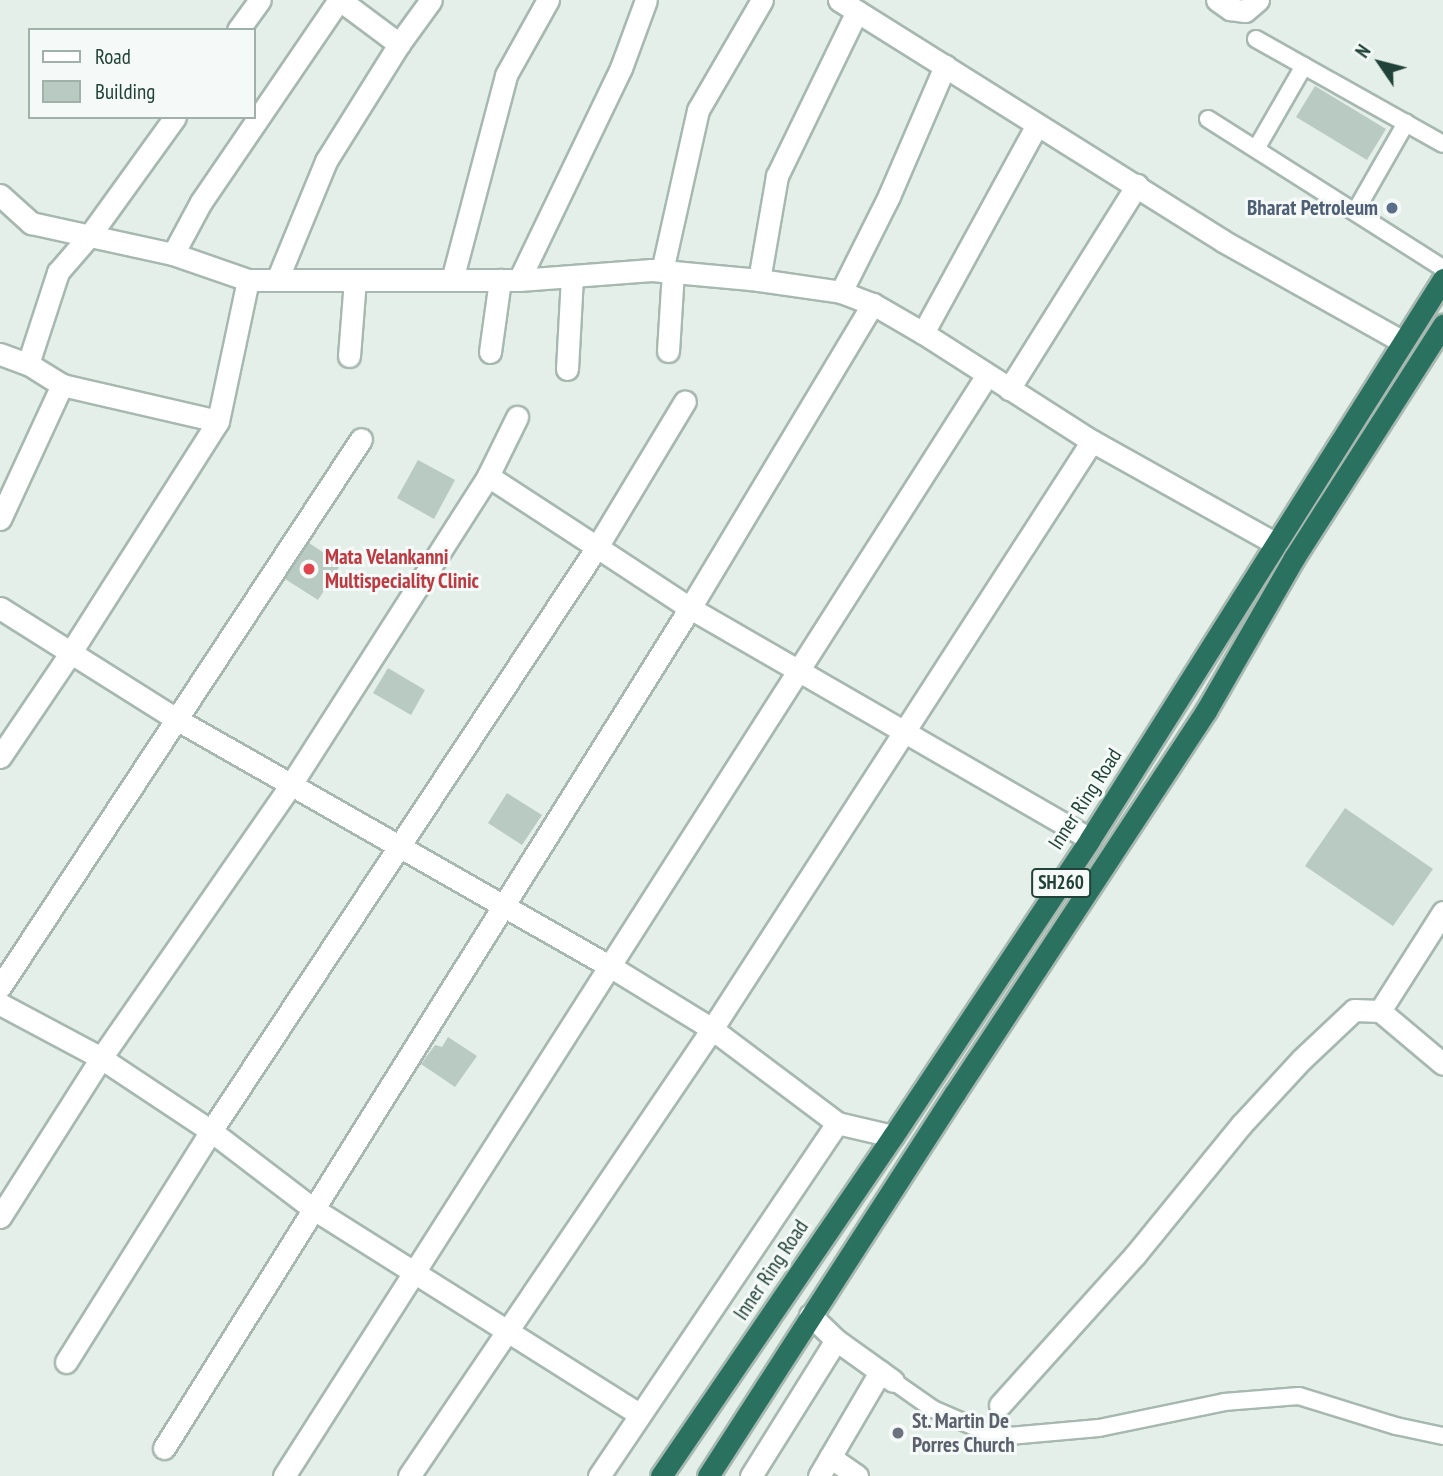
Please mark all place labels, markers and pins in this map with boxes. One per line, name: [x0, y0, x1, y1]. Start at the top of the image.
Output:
place label: Bharat Petroleum: [1247, 195, 1378, 221]
marker: Bharat Petroleum: [1384, 200, 1400, 216]
place label: Mata Velankanni Multispeciality Clinic: [325, 544, 480, 594]
marker: Mata Velankanni Multispeciality Clinic: [299, 559, 319, 579]
place label: St. Martin De Porres Church: [912, 1408, 1015, 1458]
marker: St. Martin De Porres Church: [890, 1425, 906, 1441]

